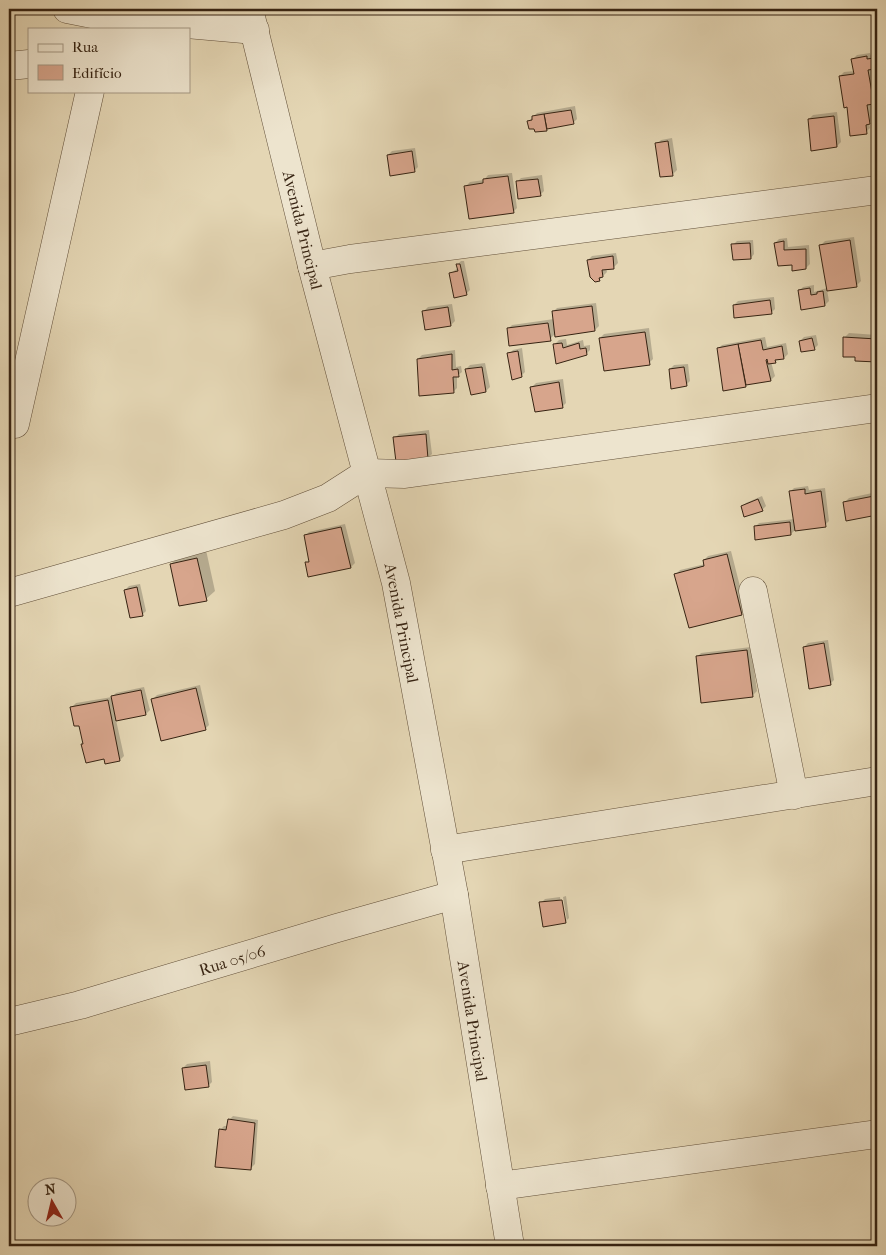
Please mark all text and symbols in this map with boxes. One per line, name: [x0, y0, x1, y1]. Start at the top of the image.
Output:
legend: [28, 28, 190, 92]
text: Rua: [72, 38, 99, 56]
text: Edifício: [72, 64, 122, 82]
street label: Avenida Principal: [278, 168, 327, 292]
street label: Avenida Principal: [380, 561, 423, 685]
street label: Rua 05/06: [197, 941, 268, 980]
street label: Avenida Principal: [453, 958, 492, 1083]
north arrow: [28, 1178, 78, 1228]
text: N: [44, 1180, 57, 1199]

